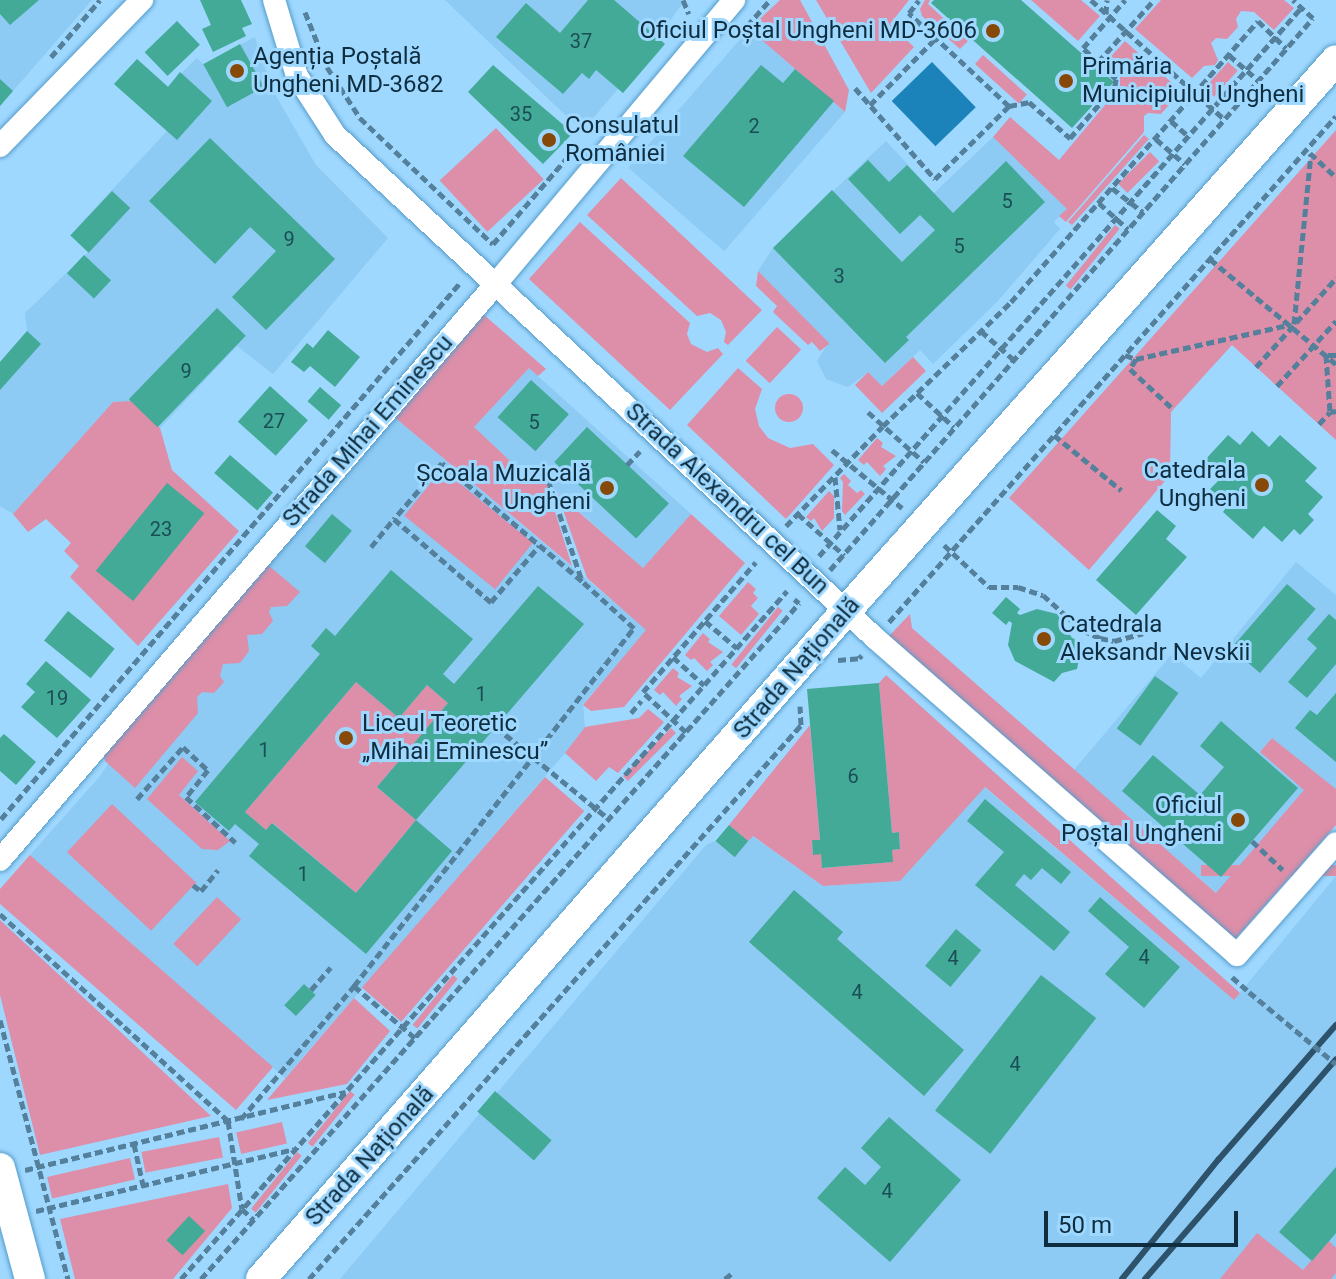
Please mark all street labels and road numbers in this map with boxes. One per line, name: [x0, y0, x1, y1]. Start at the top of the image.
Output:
street label: Strada Mihai Eminescu: [277, 329, 459, 533]
street label: Strada Alexandru cel Bun: [619, 397, 835, 601]
street label: Strada Națională: [728, 591, 866, 745]
street label: Strada Națională: [300, 1080, 440, 1232]

